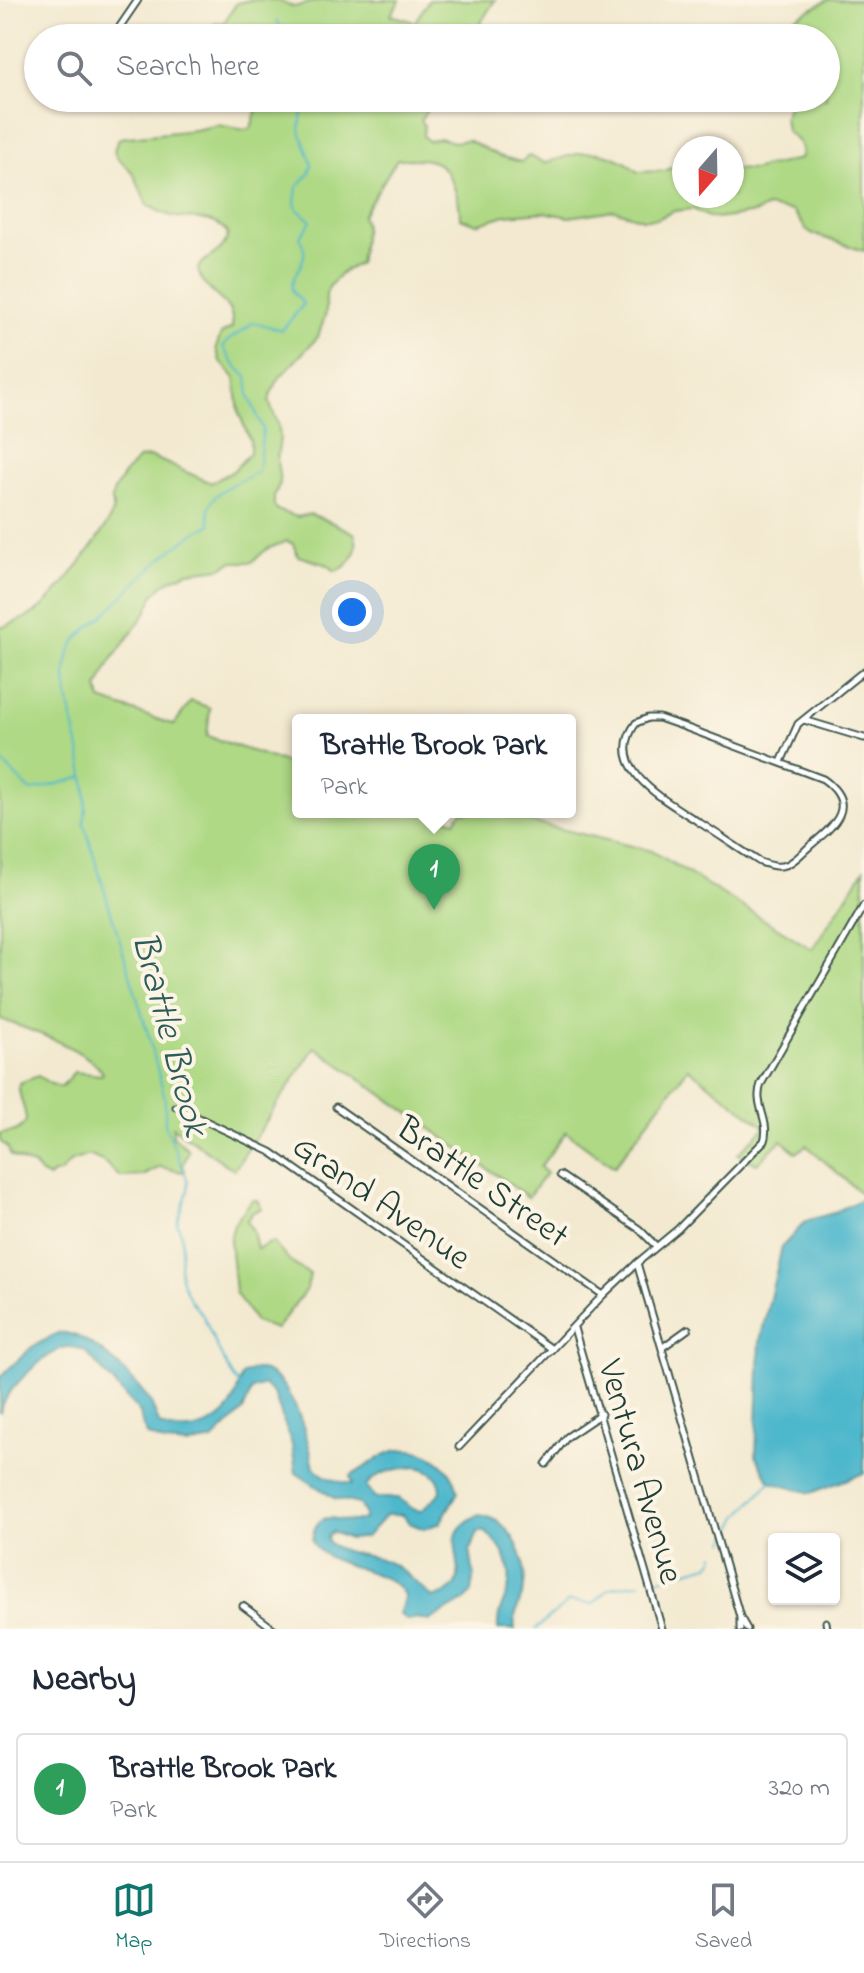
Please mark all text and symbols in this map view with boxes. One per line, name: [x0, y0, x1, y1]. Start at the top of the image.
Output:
search box: [24, 24, 840, 112]
icon: search: [52, 46, 96, 90]
text: Search here: [116, 46, 260, 90]
north arrow: [672, 136, 744, 208]
your location: [332, 592, 372, 632]
popup: [292, 714, 576, 818]
text: Brattle Brook Park: [321, 725, 547, 769]
text: Park: [321, 769, 368, 807]
pin: 1: [408, 844, 460, 910]
water label: Brattle Brook: [114, 927, 223, 1144]
street label: Brattle Street: [383, 1104, 579, 1263]
street label: Grand Avenue: [280, 1122, 481, 1285]
street label: Ventura Avenue: [581, 1353, 696, 1591]
map controls: [768, 1533, 840, 1605]
button: layers: [768, 1533, 840, 1605]
text: Nearby: [32, 1656, 136, 1706]
text: Brattle Brook Park: [110, 1748, 336, 1792]
text: 1: [56, 1770, 64, 1808]
text: 320 m: [768, 1770, 830, 1808]
text: Park: [110, 1792, 157, 1830]
tab: Map: [112, 1878, 156, 1958]
tab: Directions: [380, 1878, 471, 1958]
tab: Saved: [695, 1878, 752, 1958]

